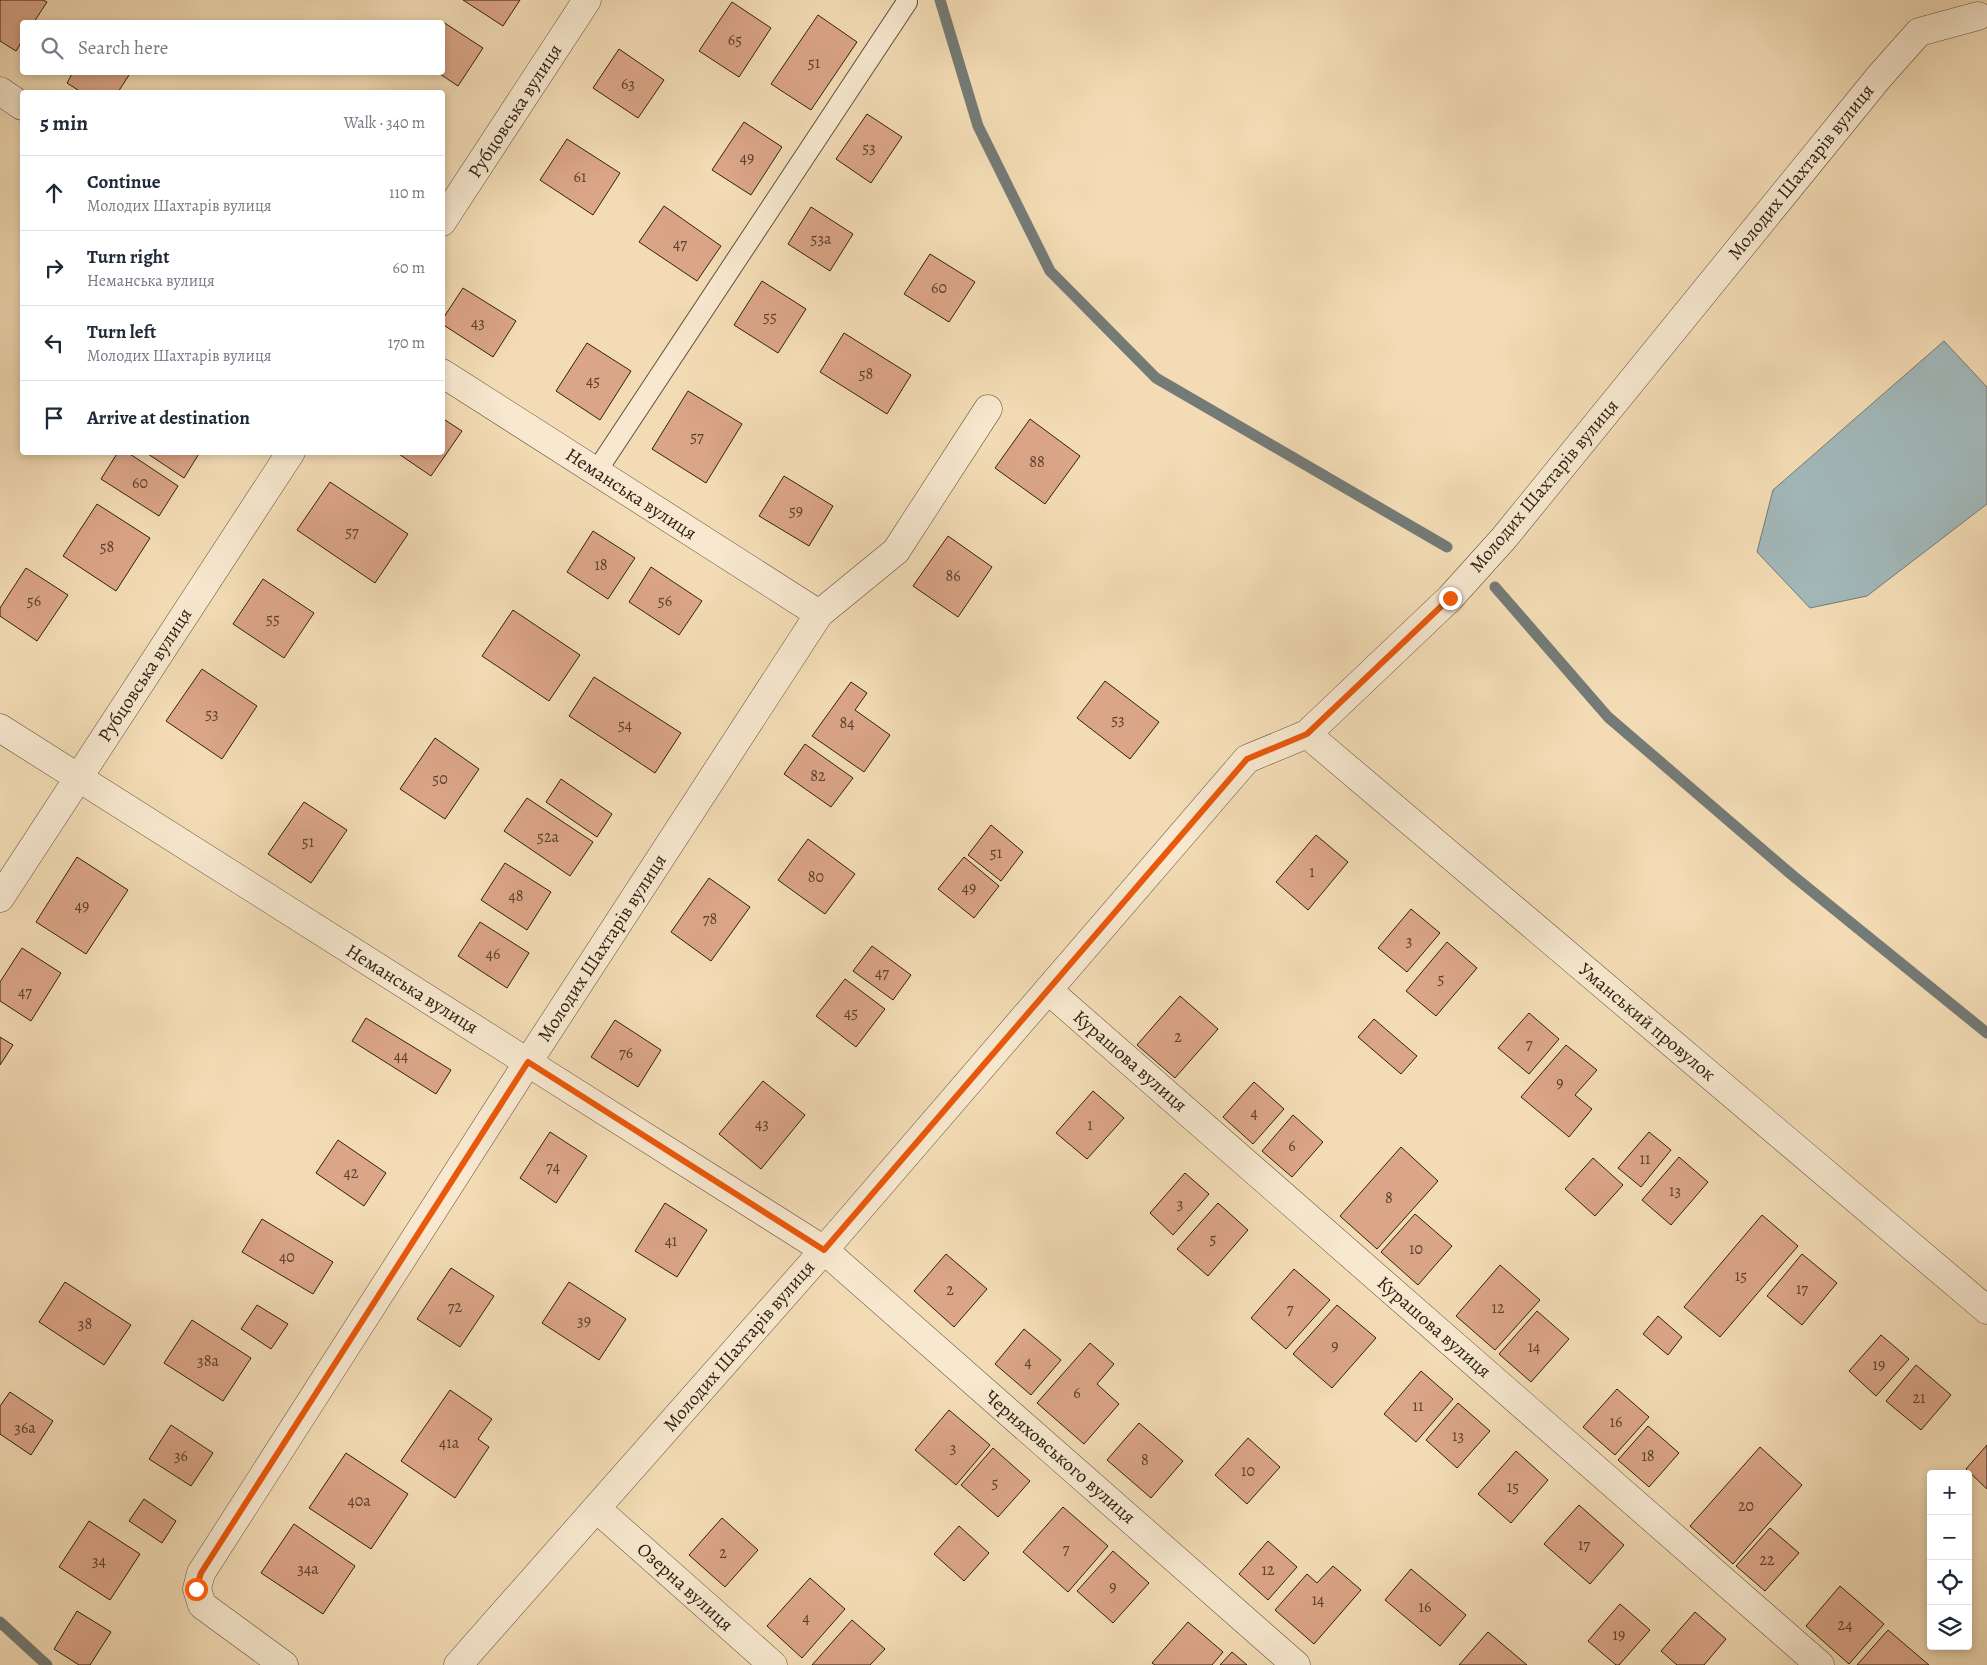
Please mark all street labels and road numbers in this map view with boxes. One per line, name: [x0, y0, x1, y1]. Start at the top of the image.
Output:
street label: Рубцовська вулиця: [462, 39, 568, 183]
street label: Молодих Шахтарів вулиця: [1722, 79, 1880, 265]
street label: Молодих Шахтарів вулиця: [1464, 394, 1624, 578]
street label: Неманська вулиця: [560, 442, 702, 546]
street label: Рубцовська вулиця: [92, 603, 198, 747]
street label: Молодих Шахтарів вулиця: [531, 849, 673, 1047]
street label: Неманська вулиця: [341, 938, 483, 1040]
street label: Уманський провулок: [1573, 957, 1721, 1087]
street label: Курашова вулиця: [1067, 1004, 1193, 1118]
street label: Молодих Шахтарів вулиця: [657, 1255, 821, 1437]
street label: Курашова вулиця: [1371, 1270, 1497, 1384]
street label: Черняховського вулиця: [979, 1384, 1141, 1530]
street label: Озерна вулиця: [631, 1537, 739, 1637]

